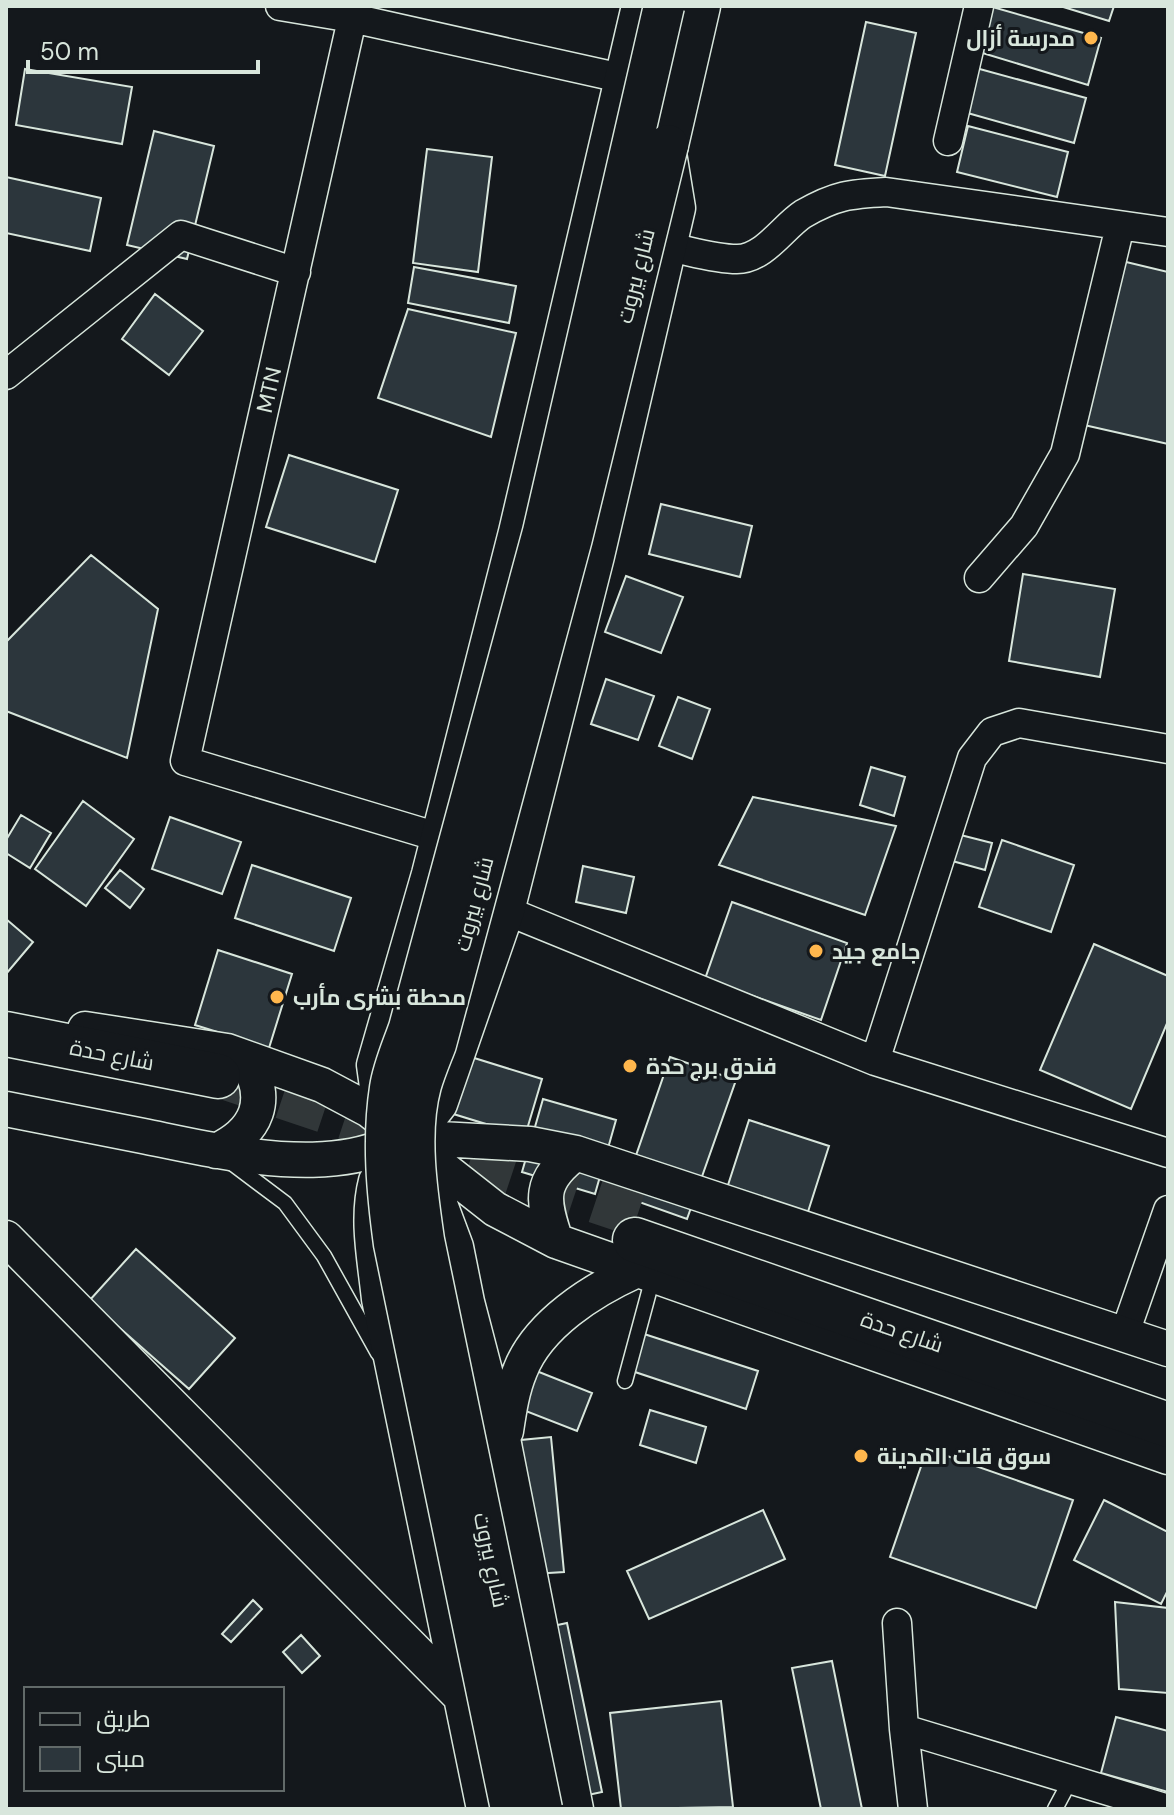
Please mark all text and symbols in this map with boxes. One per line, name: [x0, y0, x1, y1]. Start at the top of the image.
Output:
scale bar: [28, 24, 258, 74]
place label: مدرسة أزال: [966, 24, 1075, 53]
marker: مدرسة أزال: [1082, 29, 1100, 47]
text: 50 m: [40, 36, 99, 67]
street label: شارع بيروت: [610, 226, 662, 326]
street label: MTN: [250, 364, 288, 416]
street label: شارع بيروت: [447, 854, 501, 954]
place label: جامع جيد: [832, 937, 920, 966]
marker: جامع جيد: [807, 942, 825, 960]
place label: محطة بشرى مأرب: [293, 983, 466, 1012]
marker: محطة بشرى مأرب: [268, 988, 286, 1006]
street label: شارع حدة: [67, 1033, 157, 1077]
place label: فندق برج حدة: [646, 1052, 777, 1081]
marker: فندق برج حدة: [621, 1057, 639, 1075]
street label: شارع حدة: [857, 1304, 947, 1360]
place label: سوق قات المدينة: [877, 1442, 1051, 1471]
marker: سوق قات المدينة: [852, 1447, 870, 1465]
street label: شارع بيروت: [467, 1510, 515, 1610]
legend: [24, 1687, 284, 1791]
text: طريق: [96, 1703, 151, 1734]
text: مبنى: [96, 1743, 145, 1774]

